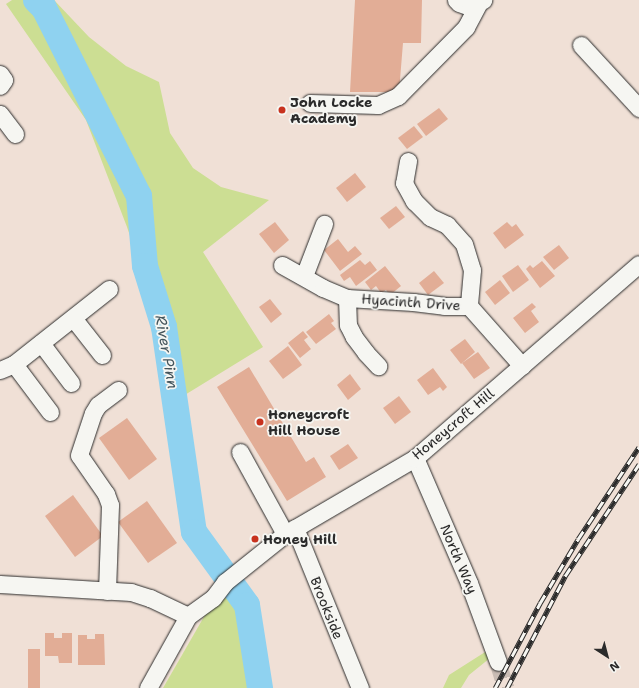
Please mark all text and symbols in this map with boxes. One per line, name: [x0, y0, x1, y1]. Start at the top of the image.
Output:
place label: John Locke Academy: [290, 94, 372, 126]
marker: John Locke Academy: [277, 105, 287, 115]
street label: Hyacinth Drive: [361, 290, 461, 314]
water label: River Pinn: [151, 314, 181, 390]
street label: Honeycroft Hill: [409, 385, 497, 463]
place label: Honeycroft Hill House: [268, 406, 349, 438]
marker: Honeycroft Hill House: [255, 417, 265, 427]
street label: North Way: [437, 522, 481, 596]
place label: Honey Hill: [263, 531, 337, 547]
marker: Honey Hill: [250, 534, 260, 544]
street label: Brookside: [307, 574, 347, 642]
north arrow: [587, 636, 627, 676]
text: N: [606, 657, 622, 675]

